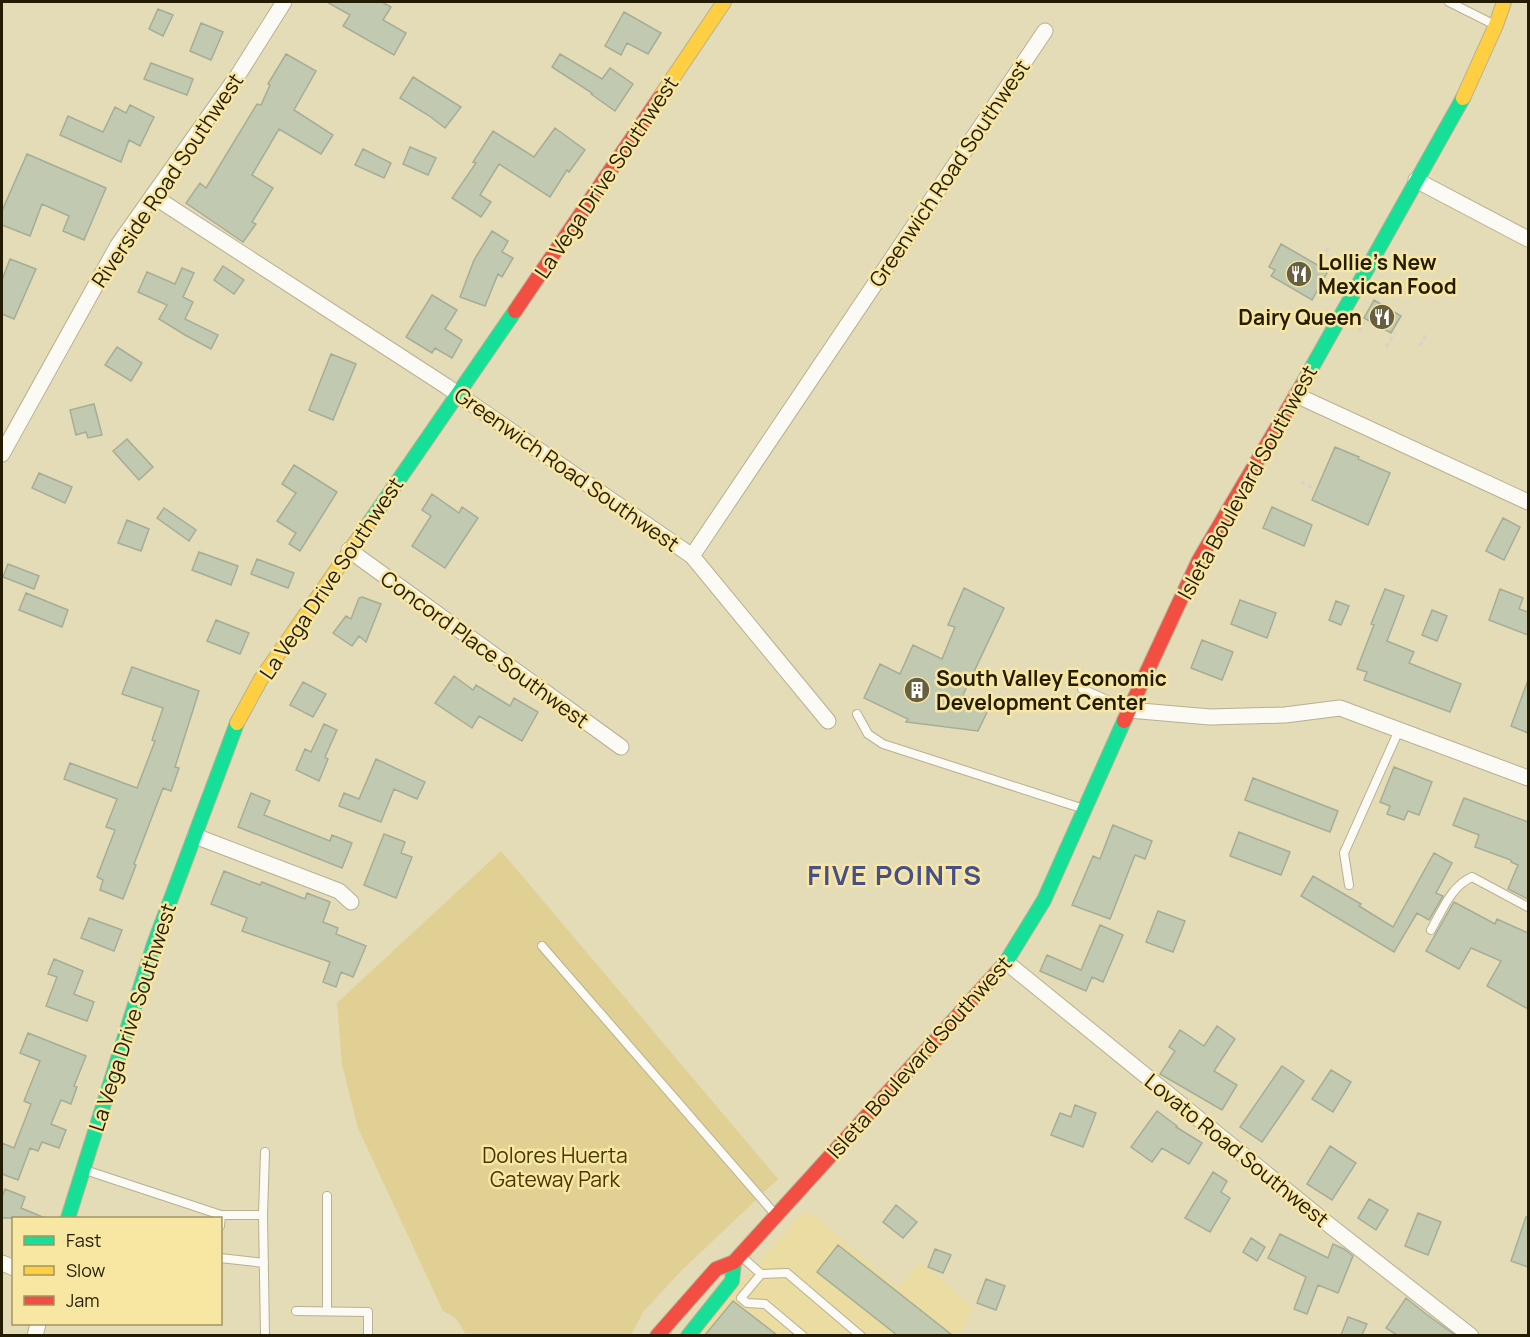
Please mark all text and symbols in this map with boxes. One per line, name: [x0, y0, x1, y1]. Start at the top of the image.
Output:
street label: Greenwich Road Southwest: [862, 54, 1036, 292]
street label: Riverside Road Southwest: [85, 67, 249, 293]
street label: La Vega Drive Southwest: [528, 71, 684, 283]
place label: Lollie's New Mexican Food: [1318, 248, 1457, 300]
restaurant icon: Lollie's New Mexican Food: [1284, 259, 1314, 289]
restaurant icon: Dairy Queen: [1367, 302, 1397, 332]
place label: Dairy Queen: [1238, 303, 1362, 331]
street label: Isleta Boulevard Southwest: [1171, 360, 1323, 604]
street label: Greenwich Road Southwest: [449, 381, 685, 557]
street label: La Vega Drive Southwest: [253, 472, 409, 684]
street label: Concord Place Southwest: [375, 564, 595, 734]
place label: South Valley Economic Development Center: [936, 664, 1167, 716]
building icon: South Valley Economic Development Center: [902, 675, 932, 705]
district label: FIVE POINTS: [807, 856, 983, 893]
street label: La Vega Drive Southwest: [82, 899, 182, 1135]
street label: Isleta Boulevard Southwest: [820, 950, 1018, 1164]
street label: Lovato Road Southwest: [1139, 1067, 1335, 1233]
park label: Dolores Huerta Gateway Park: [482, 1141, 628, 1193]
legend: [12, 1217, 222, 1325]
text: Fast: [66, 1228, 101, 1252]
text: Slow: [66, 1258, 106, 1282]
text: Jam: [66, 1288, 100, 1312]

